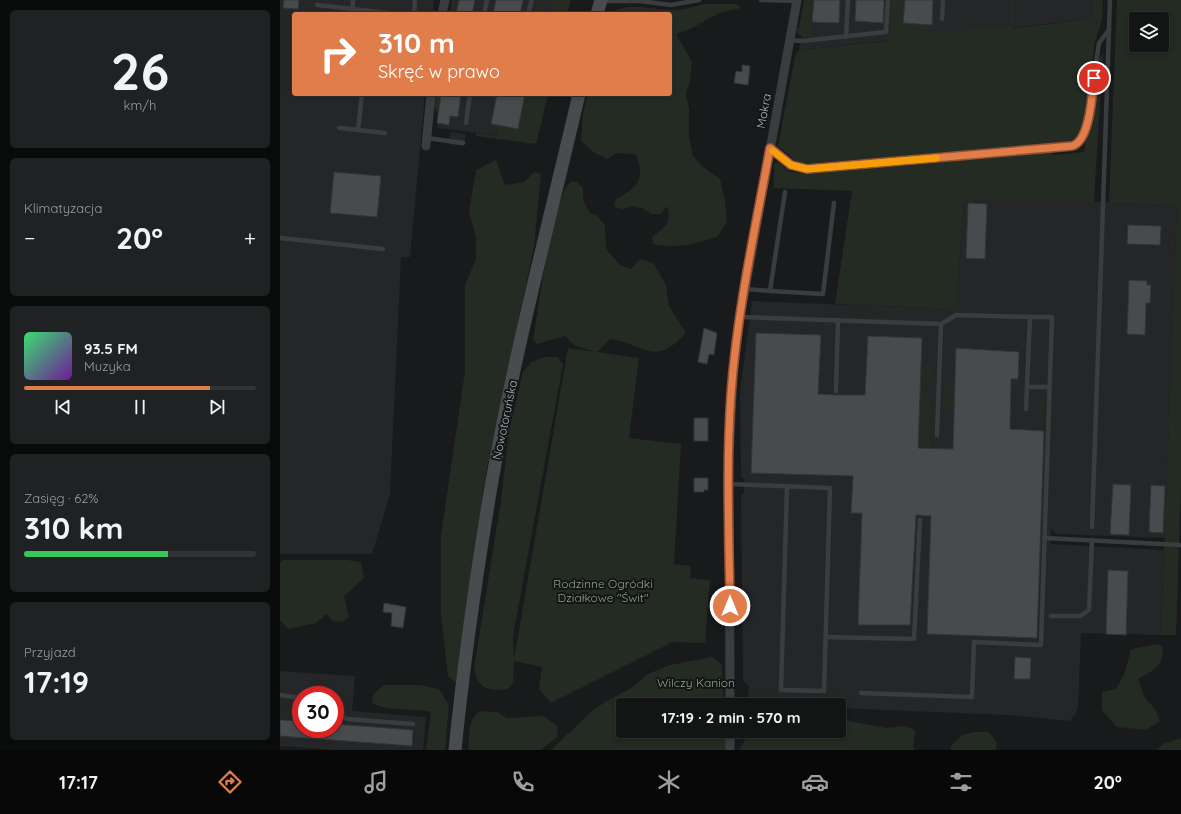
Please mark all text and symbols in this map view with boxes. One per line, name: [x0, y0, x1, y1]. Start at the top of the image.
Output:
map controls: [1129, 12, 1169, 52]
button: layers: [1129, 12, 1169, 52]
text: 310 m: [378, 25, 455, 60]
icon: right: [312, 28, 364, 80]
text: 26: [111, 38, 169, 103]
text: Skręć w prawo: [378, 60, 500, 83]
pin: [1077, 61, 1111, 95]
icon: arrive: [1083, 67, 1105, 89]
street label: Mokra: [753, 92, 774, 130]
text: km/h: [124, 97, 156, 113]
text: Klimatyzacja: [24, 200, 102, 216]
text: 20°: [116, 219, 163, 257]
text: −: [24, 224, 35, 252]
text: +: [244, 224, 256, 252]
text: 93.5 FM: [84, 339, 138, 358]
text: Muzyka: [84, 358, 131, 374]
street label: Nowotoruńska: [489, 379, 520, 461]
icon: previous: [52, 396, 74, 418]
icon: pause: [129, 396, 151, 418]
icon: next: [206, 396, 228, 418]
text: Zasięg · 62%: [24, 490, 98, 506]
text: 310 km: [24, 509, 123, 547]
park label: Rodzinne Ogródki Działkowe "Świt": [553, 576, 653, 605]
position arrow: [709, 585, 751, 627]
text: Przyjazd: [24, 644, 76, 660]
text: 17:19: [24, 663, 89, 701]
park label: Wilczy Kanion: [657, 675, 735, 690]
speed limit sign: 30: [292, 686, 344, 738]
text: 17:19 · 2 min · 570 m: [661, 708, 801, 727]
icon: directions: [216, 768, 244, 796]
icon: music: [362, 768, 390, 796]
icon: phone: [509, 768, 537, 796]
icon: climate: [655, 768, 683, 796]
icon: car: [801, 768, 829, 796]
icon: filters: [947, 768, 975, 796]
text: 17:17: [59, 771, 98, 794]
text: 20°: [1093, 771, 1122, 794]

